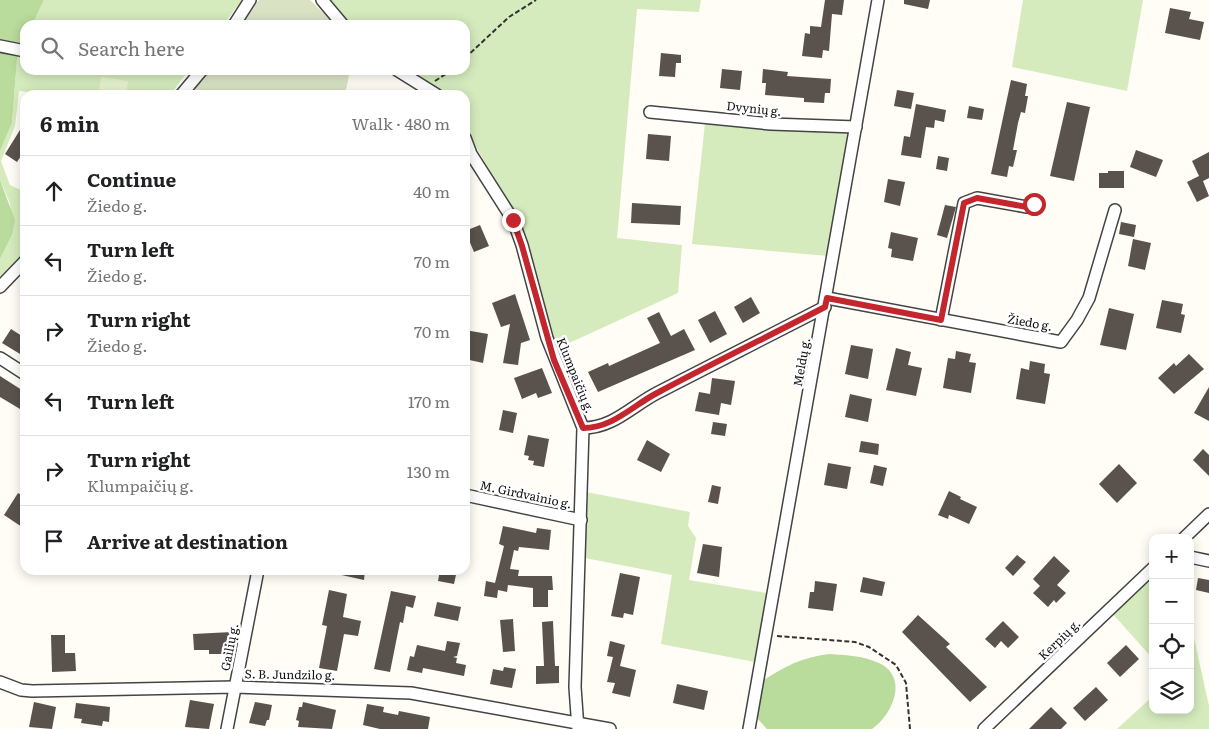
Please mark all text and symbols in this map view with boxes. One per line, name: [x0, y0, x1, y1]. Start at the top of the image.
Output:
search box: [20, 20, 470, 75]
icon: search: [38, 34, 66, 62]
text: Search here: [78, 34, 185, 62]
street label: Dvynių g.: [725, 96, 783, 120]
text: 6 min: [40, 107, 100, 138]
text: Walk · 480 m: [352, 111, 450, 135]
text: Continue: [87, 165, 176, 193]
icon: ahead: [40, 177, 68, 205]
text: 40 m: [413, 179, 450, 203]
text: Žiedo g.: [87, 193, 148, 217]
route start: [1023, 193, 1046, 216]
route end: [502, 209, 525, 232]
text: Turn left: [87, 235, 174, 263]
icon: left: [40, 247, 68, 275]
text: 70 m: [414, 249, 450, 273]
text: Žiedo g.: [87, 263, 148, 287]
text: Turn right: [87, 305, 191, 333]
street label: Žiedo g.: [1006, 309, 1054, 335]
icon: right: [40, 317, 68, 345]
text: 70 m: [414, 319, 450, 343]
text: Žiedo g.: [87, 333, 148, 357]
street label: Klumpaičių g.: [553, 334, 599, 416]
street label: Meldų g.: [788, 336, 814, 388]
icon: left: [40, 387, 68, 415]
text: Turn left: [87, 387, 174, 415]
text: 170 m: [408, 389, 450, 413]
text: Turn right: [87, 445, 191, 473]
icon: right: [40, 457, 68, 485]
text: 130 m: [407, 459, 450, 483]
text: Klumpaičių g.: [87, 473, 194, 497]
street label: M. Girdvainio g.: [478, 475, 574, 513]
icon: arrive: [40, 527, 68, 555]
text: Arrive at destination: [87, 527, 288, 555]
map controls: [1149, 534, 1194, 714]
button: +: [1149, 534, 1194, 579]
button: −: [1149, 579, 1194, 624]
street label: Kerpių g.: [1034, 614, 1084, 664]
street label: Gailių g.: [216, 622, 242, 672]
button: locate: [1149, 624, 1194, 669]
street label: S. B. Jundzilo g.: [244, 664, 336, 684]
button: layers: [1149, 669, 1194, 714]

